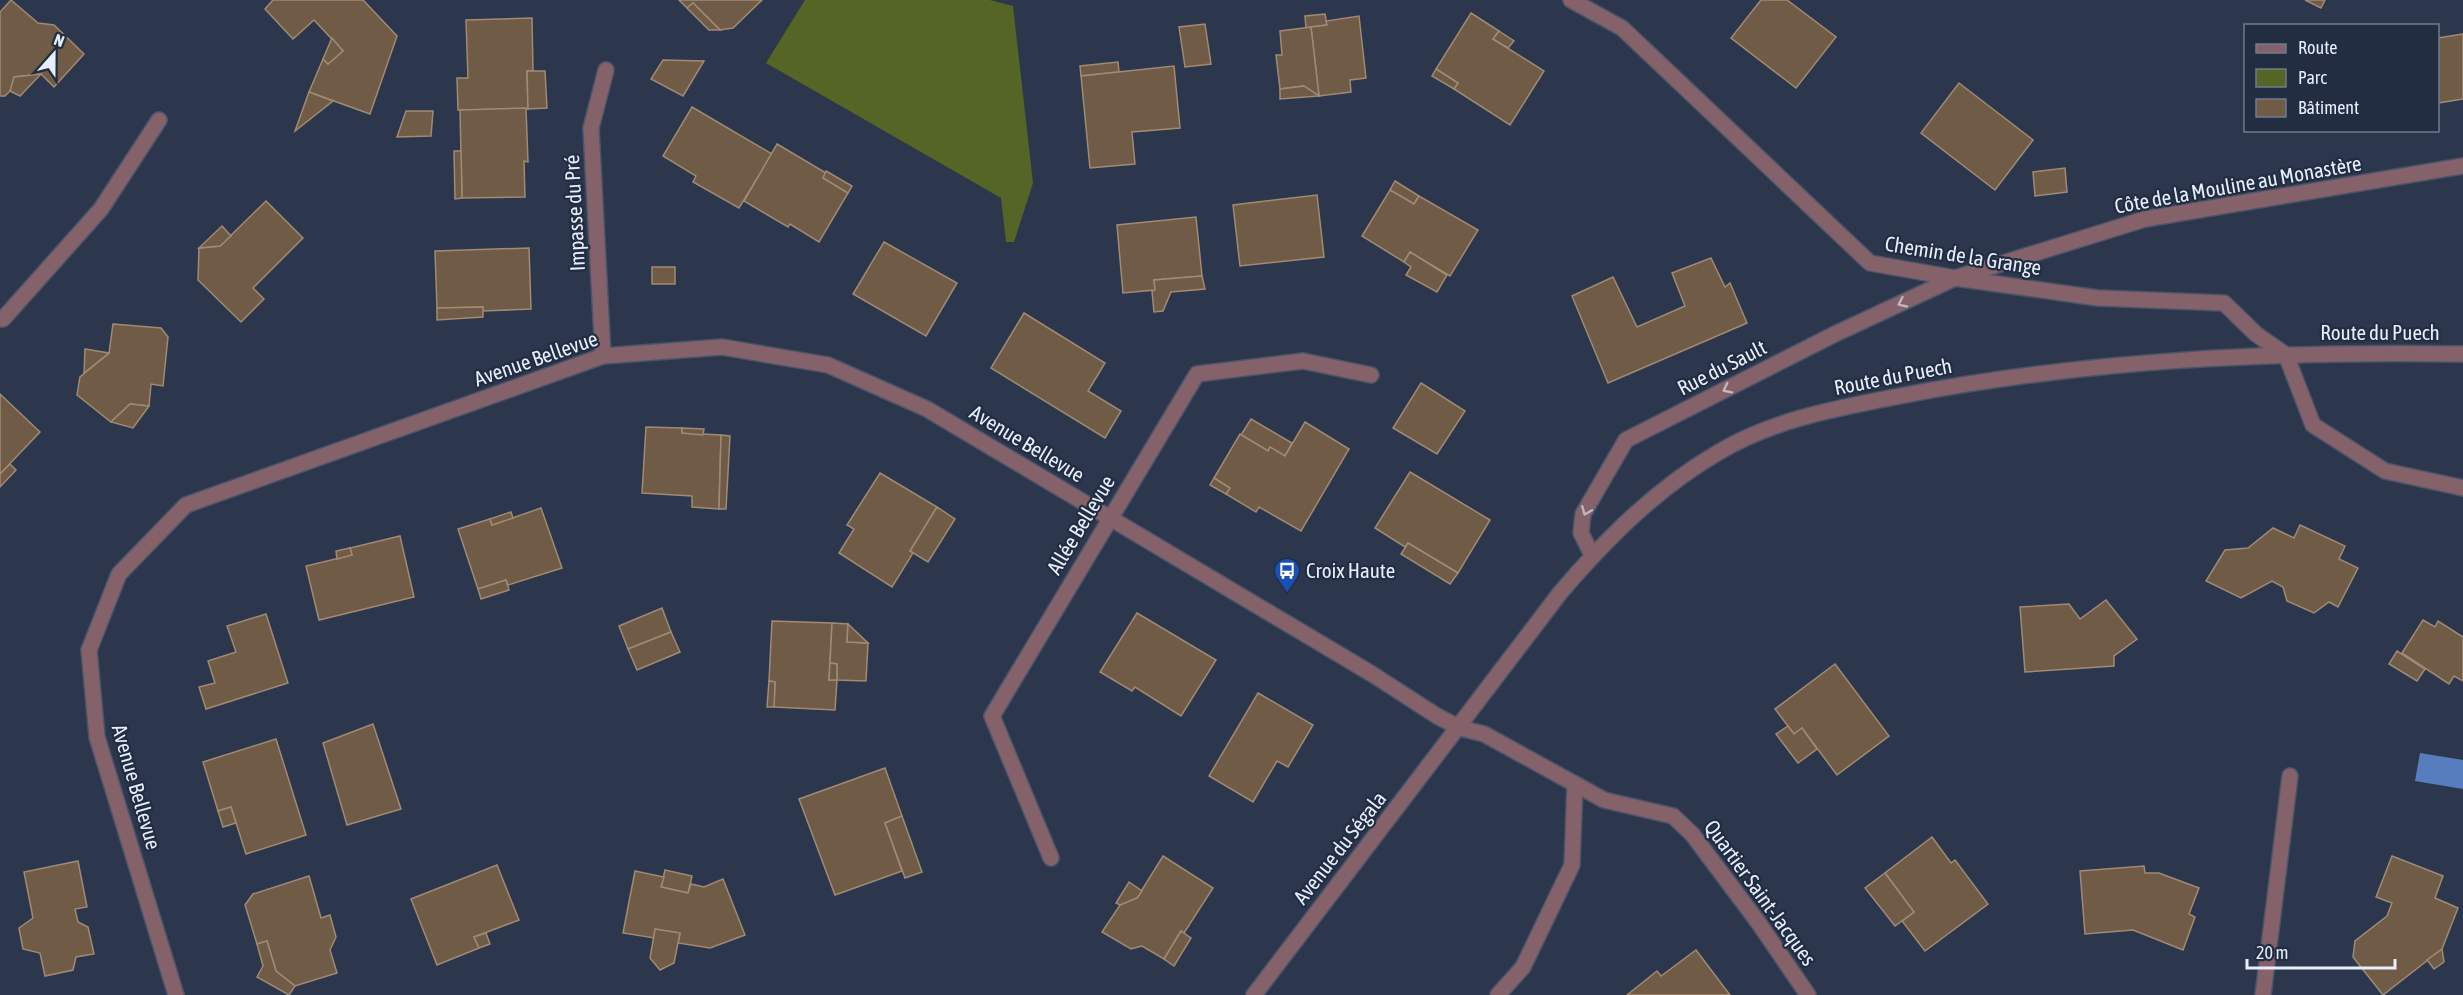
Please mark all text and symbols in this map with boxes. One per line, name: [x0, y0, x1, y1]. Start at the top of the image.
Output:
north arrow: [24, 24, 84, 84]
legend: [2244, 24, 2439, 132]
text: N: [52, 30, 67, 50]
text: Route: [2298, 37, 2337, 58]
text: Parc: [2298, 67, 2327, 88]
text: Bâtiment: [2298, 97, 2359, 118]
street label: Côte de la Mouline au Monastère: [2112, 150, 2363, 218]
street label: Impasse du Pré: [559, 154, 589, 272]
street label: Chemin de la Grange: [1883, 231, 2043, 279]
one-way arrow: [1897, 295, 1908, 307]
street label: Route du Puech: [2320, 320, 2440, 344]
street label: Avenue Bellevue: [471, 326, 601, 390]
street label: Rue du Sault: [1673, 335, 1770, 400]
street label: Route du Puech: [1832, 353, 1954, 399]
one-way arrow: [1723, 382, 1733, 393]
street label: Avenue Bellevue: [966, 400, 1089, 487]
street label: Allée Bellevue: [1041, 471, 1119, 578]
one-way arrow: [1581, 505, 1593, 516]
bus stop icon: Croix Haute: [1272, 556, 1302, 594]
place label: Croix Haute: [1306, 558, 1395, 582]
street label: Avenue Bellevue: [108, 721, 166, 852]
street label: Avenue du Ségala: [1288, 786, 1391, 908]
street label: Quartier Saint-Jacques: [1700, 815, 1822, 970]
scale bar: [2247, 932, 2396, 970]
text: 20 m: [2256, 942, 2288, 963]

